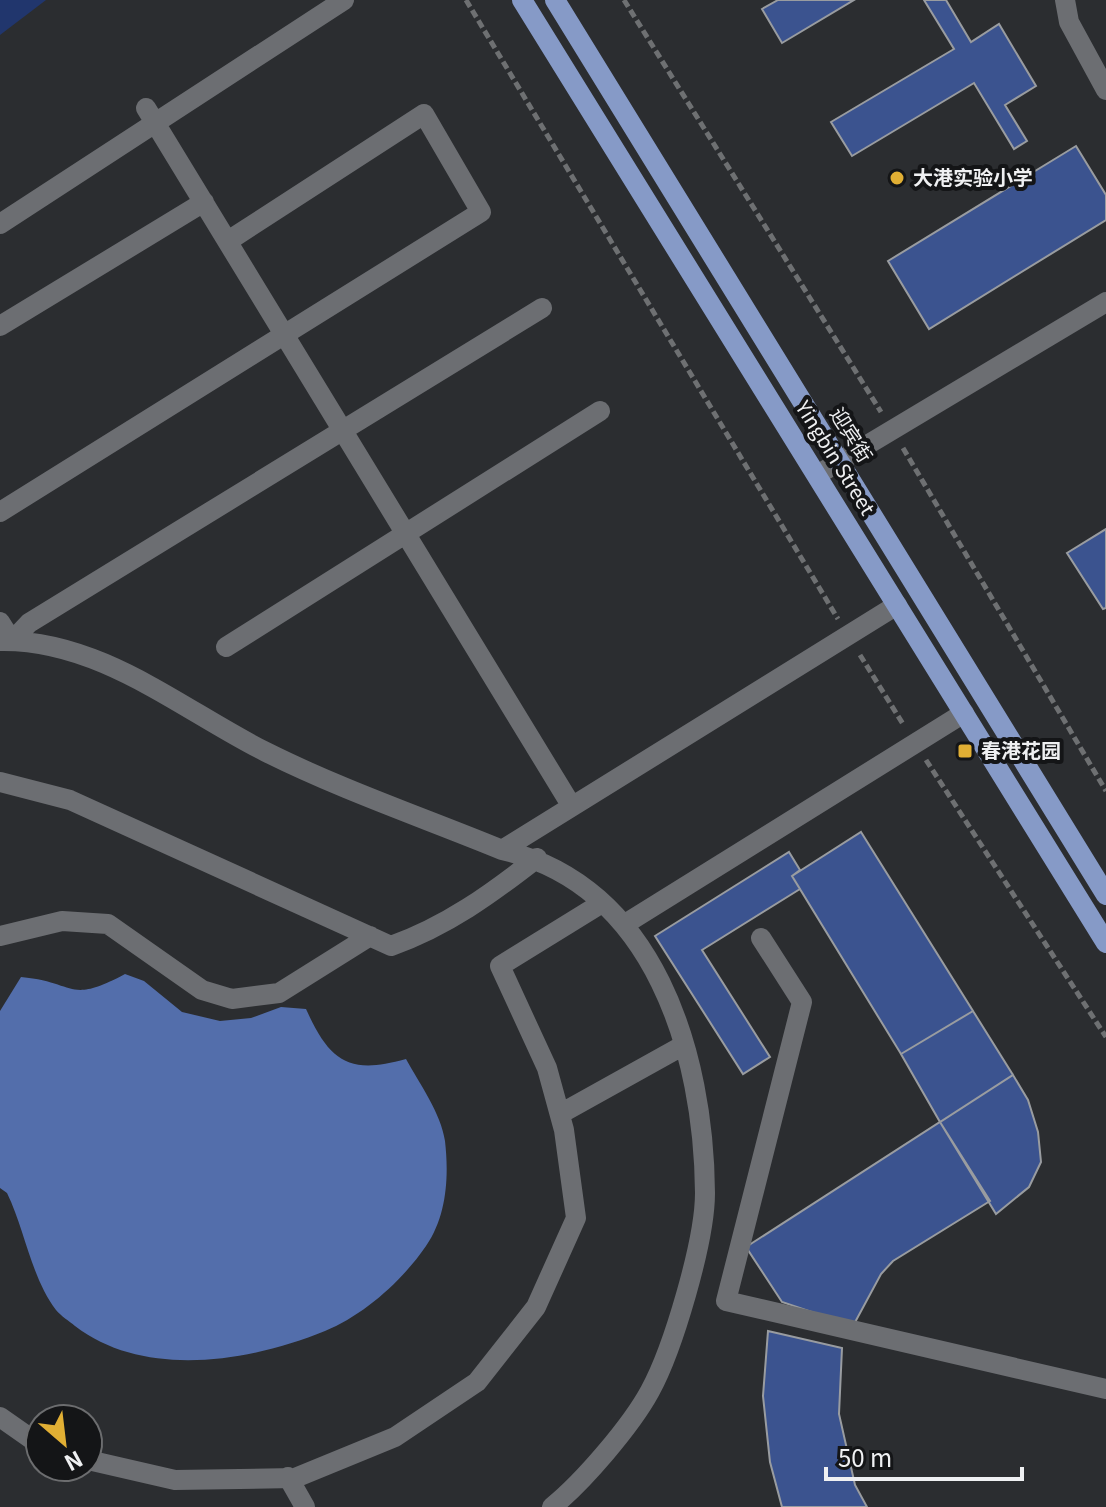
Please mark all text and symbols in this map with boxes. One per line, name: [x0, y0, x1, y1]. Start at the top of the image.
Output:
place label: 大港实验小学: [913, 162, 1033, 191]
marker: 大港实验小学: [888, 169, 906, 187]
street label: Yingbin Street: [789, 394, 883, 520]
street label: 迎宾街: [824, 401, 880, 467]
place label: 春港花园: [981, 735, 1061, 764]
marker: 春港花园: [956, 742, 974, 760]
north arrow: [24, 1403, 104, 1483]
scale bar: [826, 1431, 1022, 1481]
text: 50 m: [838, 1439, 892, 1474]
text: N: [60, 1444, 89, 1480]

